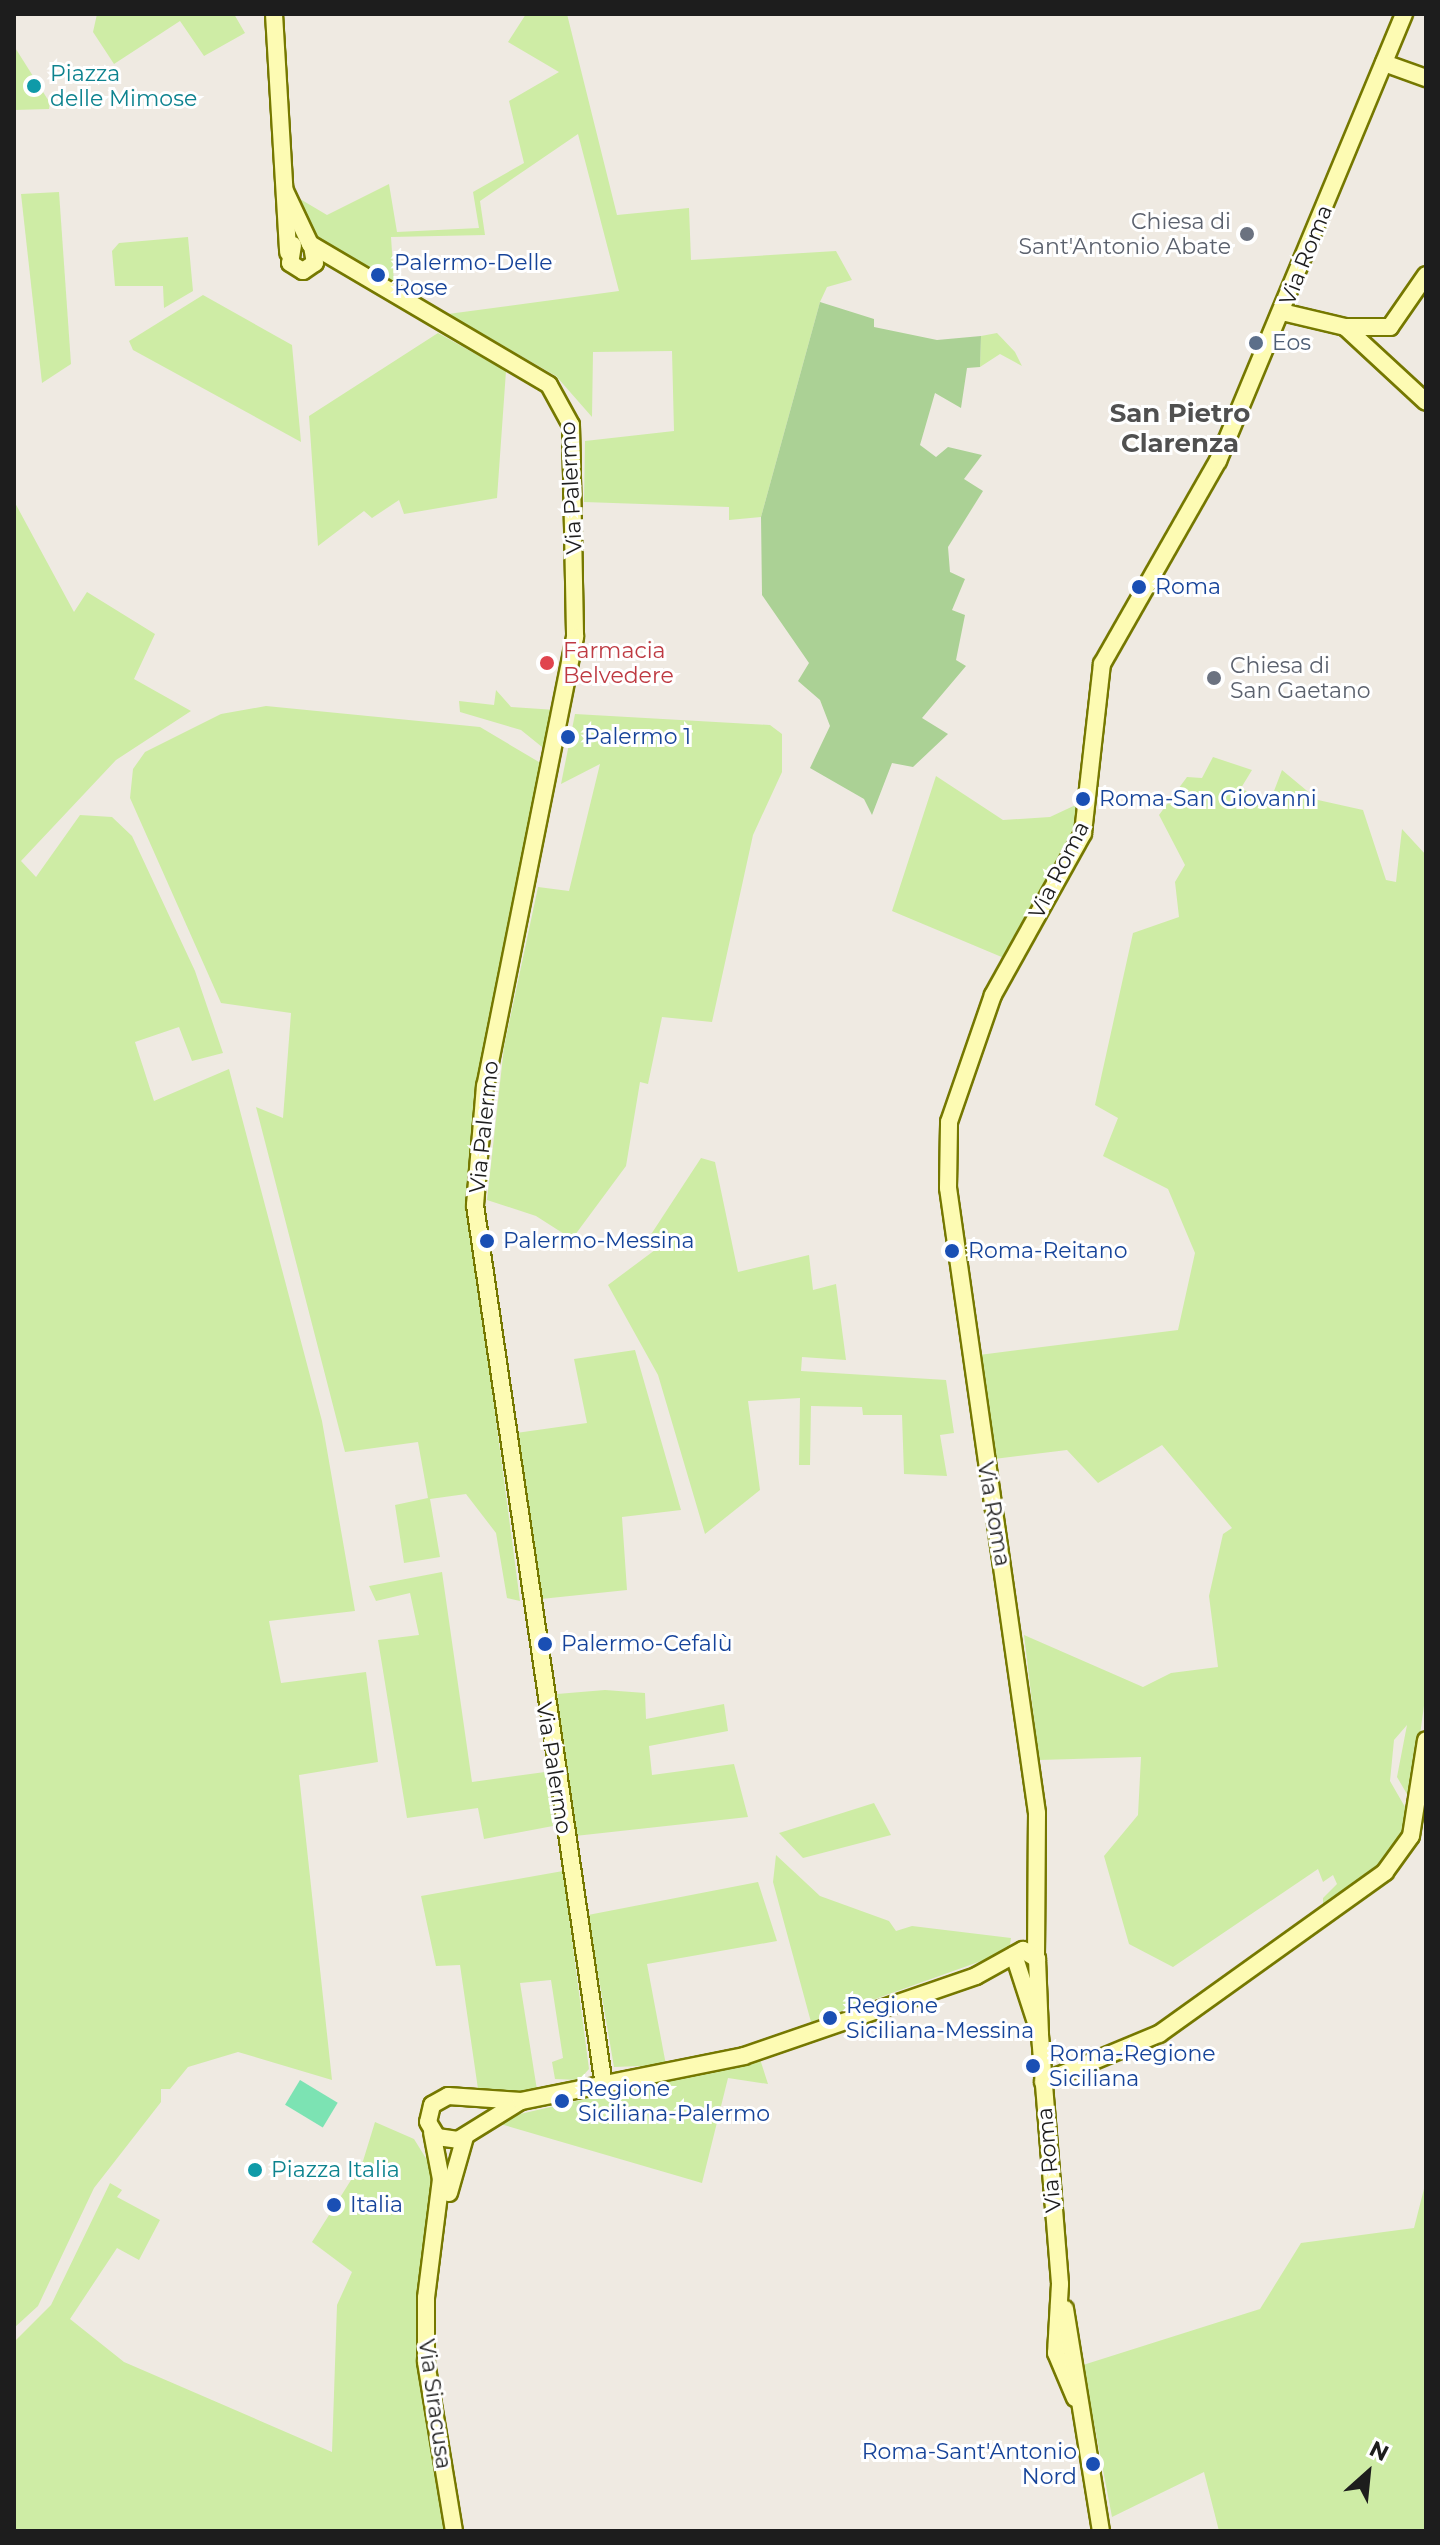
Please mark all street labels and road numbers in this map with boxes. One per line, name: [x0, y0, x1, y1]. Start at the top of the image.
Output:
street label: Via Roma: [1274, 201, 1338, 309]
street label: Via Palermo: [554, 421, 588, 555]
street label: Via Roma: [1023, 817, 1095, 923]
street label: Via Palermo: [464, 1059, 504, 1195]
street label: Via Roma: [972, 1460, 1016, 1568]
street label: Via Palermo: [531, 1700, 577, 1836]
street label: Via Roma: [1031, 2106, 1067, 2214]
street label: Via Siracusa: [413, 2337, 457, 2471]

